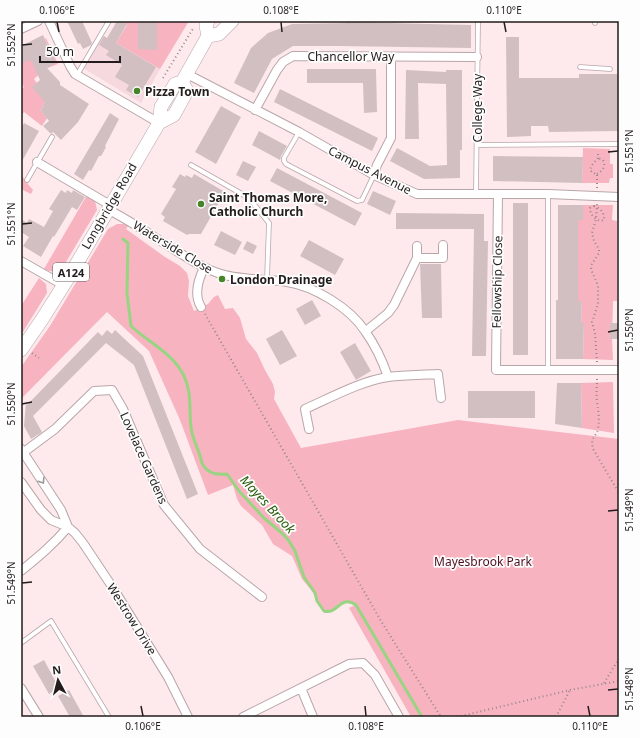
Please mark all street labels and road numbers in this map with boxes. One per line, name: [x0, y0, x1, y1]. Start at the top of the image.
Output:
street label: Chancellor Way: [308, 48, 395, 65]
street label: College Way: [469, 73, 486, 142]
street label: Campus Avenue: [325, 142, 415, 198]
street label: Longbridge Road: [77, 160, 141, 252]
street label: Waterside Close: [130, 216, 216, 278]
street label: Fellowship Close: [488, 235, 506, 329]
road number: A124: [53, 263, 89, 281]
street label: Lovelace Gardens: [116, 409, 172, 507]
street label: Westrow Drive: [103, 580, 161, 658]

